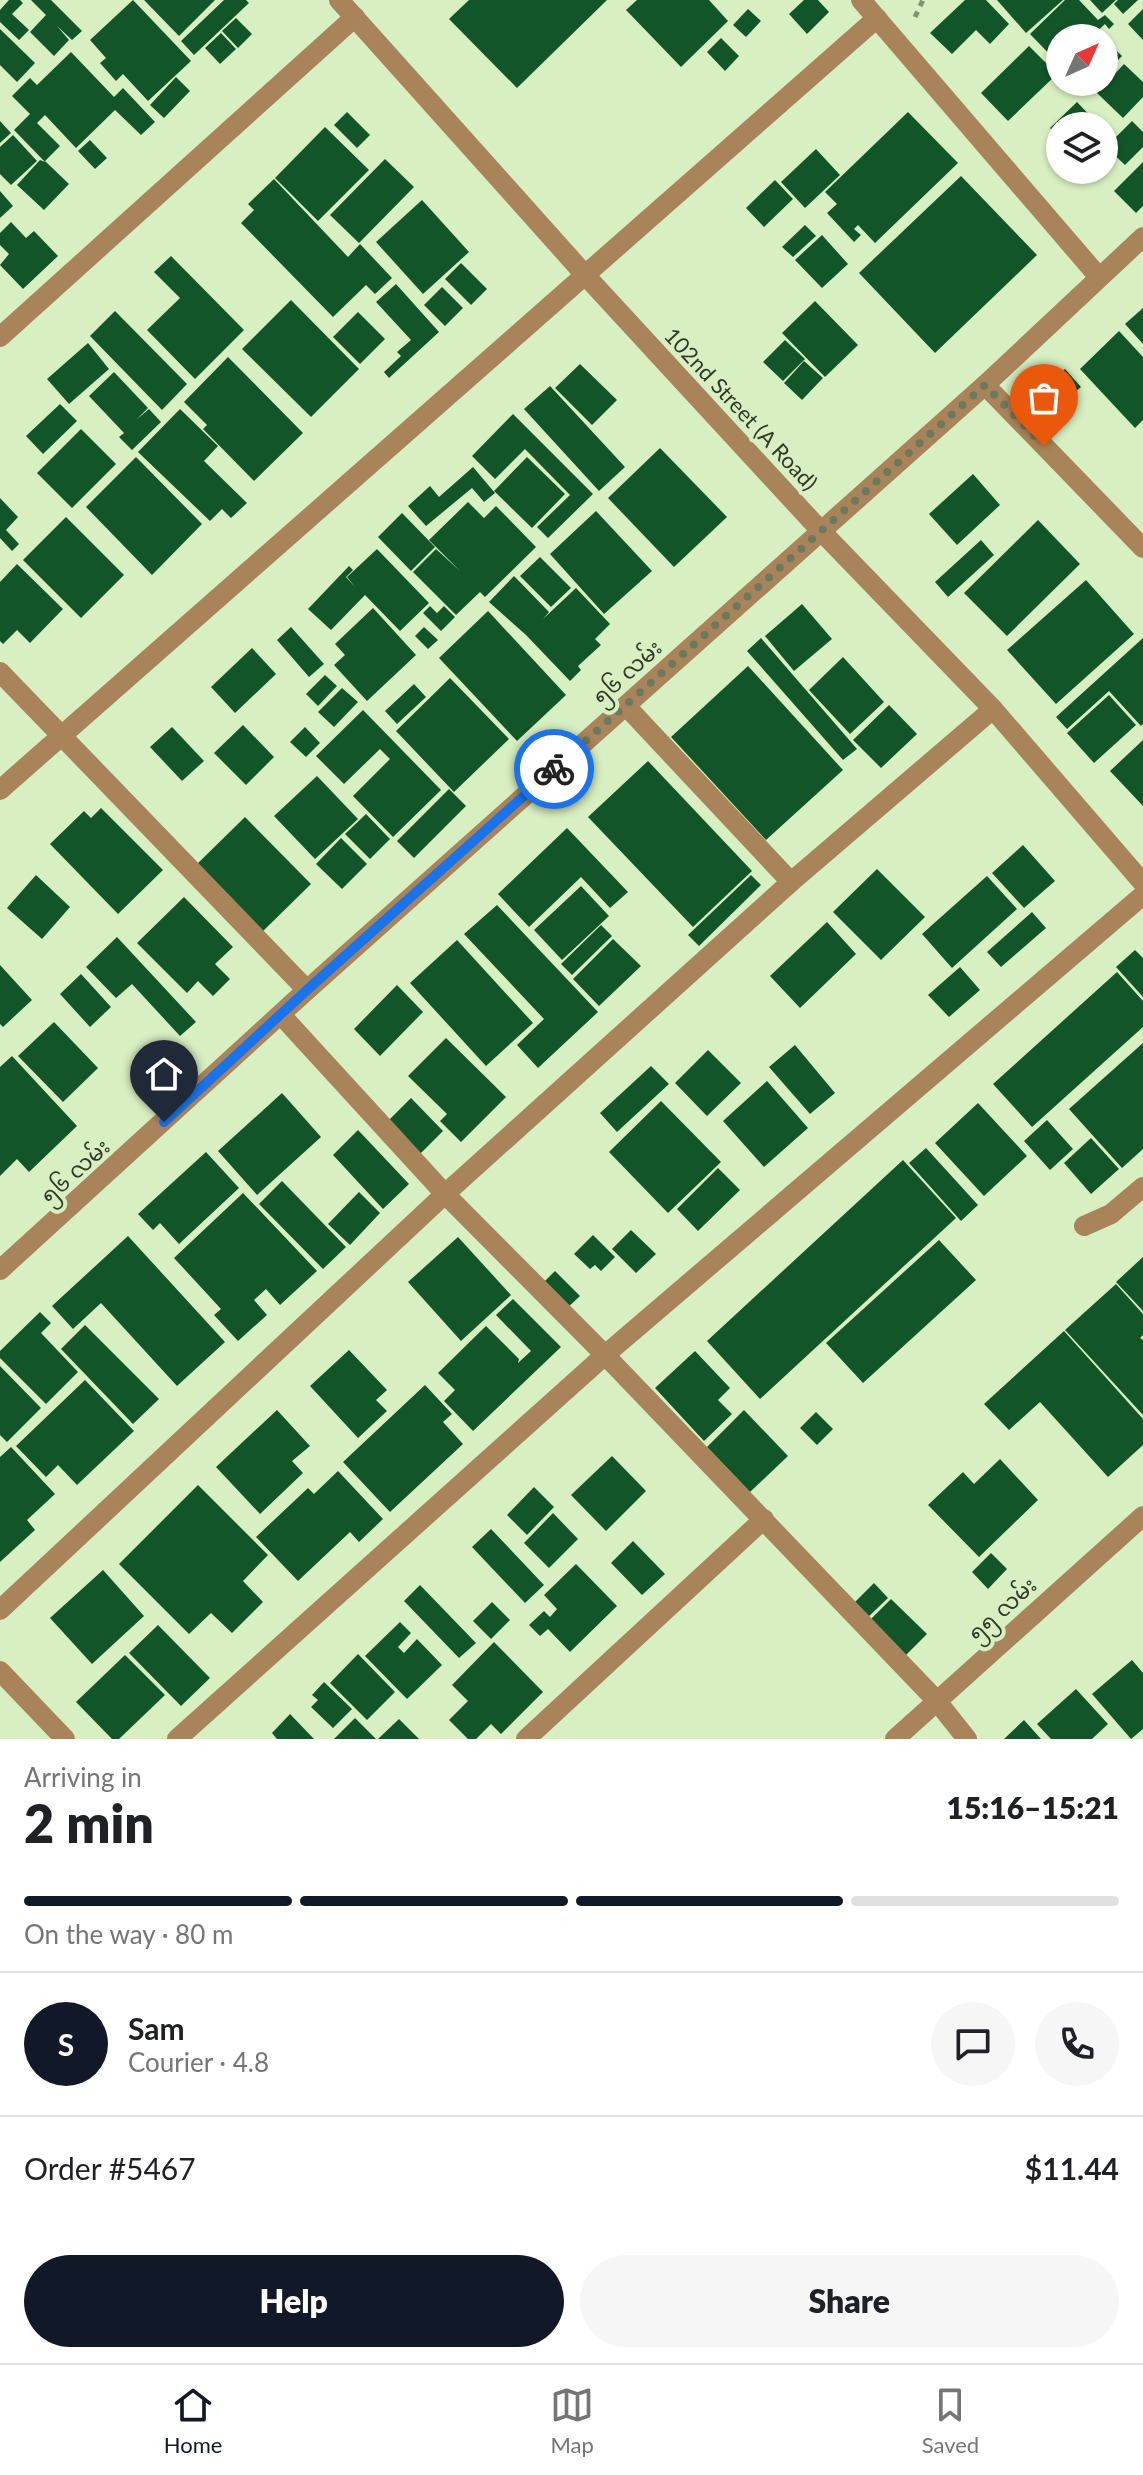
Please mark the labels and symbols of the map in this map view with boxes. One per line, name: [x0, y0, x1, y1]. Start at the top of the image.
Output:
north arrow: [1046, 24, 1118, 96]
street label: 102nd Street (A Road): [659, 322, 824, 496]
pin: [1010, 364, 1078, 446]
street label: ၅၆ လမ်း: [586, 633, 670, 713]
courier: [514, 729, 594, 809]
pin: [130, 1040, 198, 1122]
street label: ၅၆ လမ်း: [34, 1132, 118, 1212]
street label: ၅၅ လမ်း: [961, 1570, 1045, 1650]

